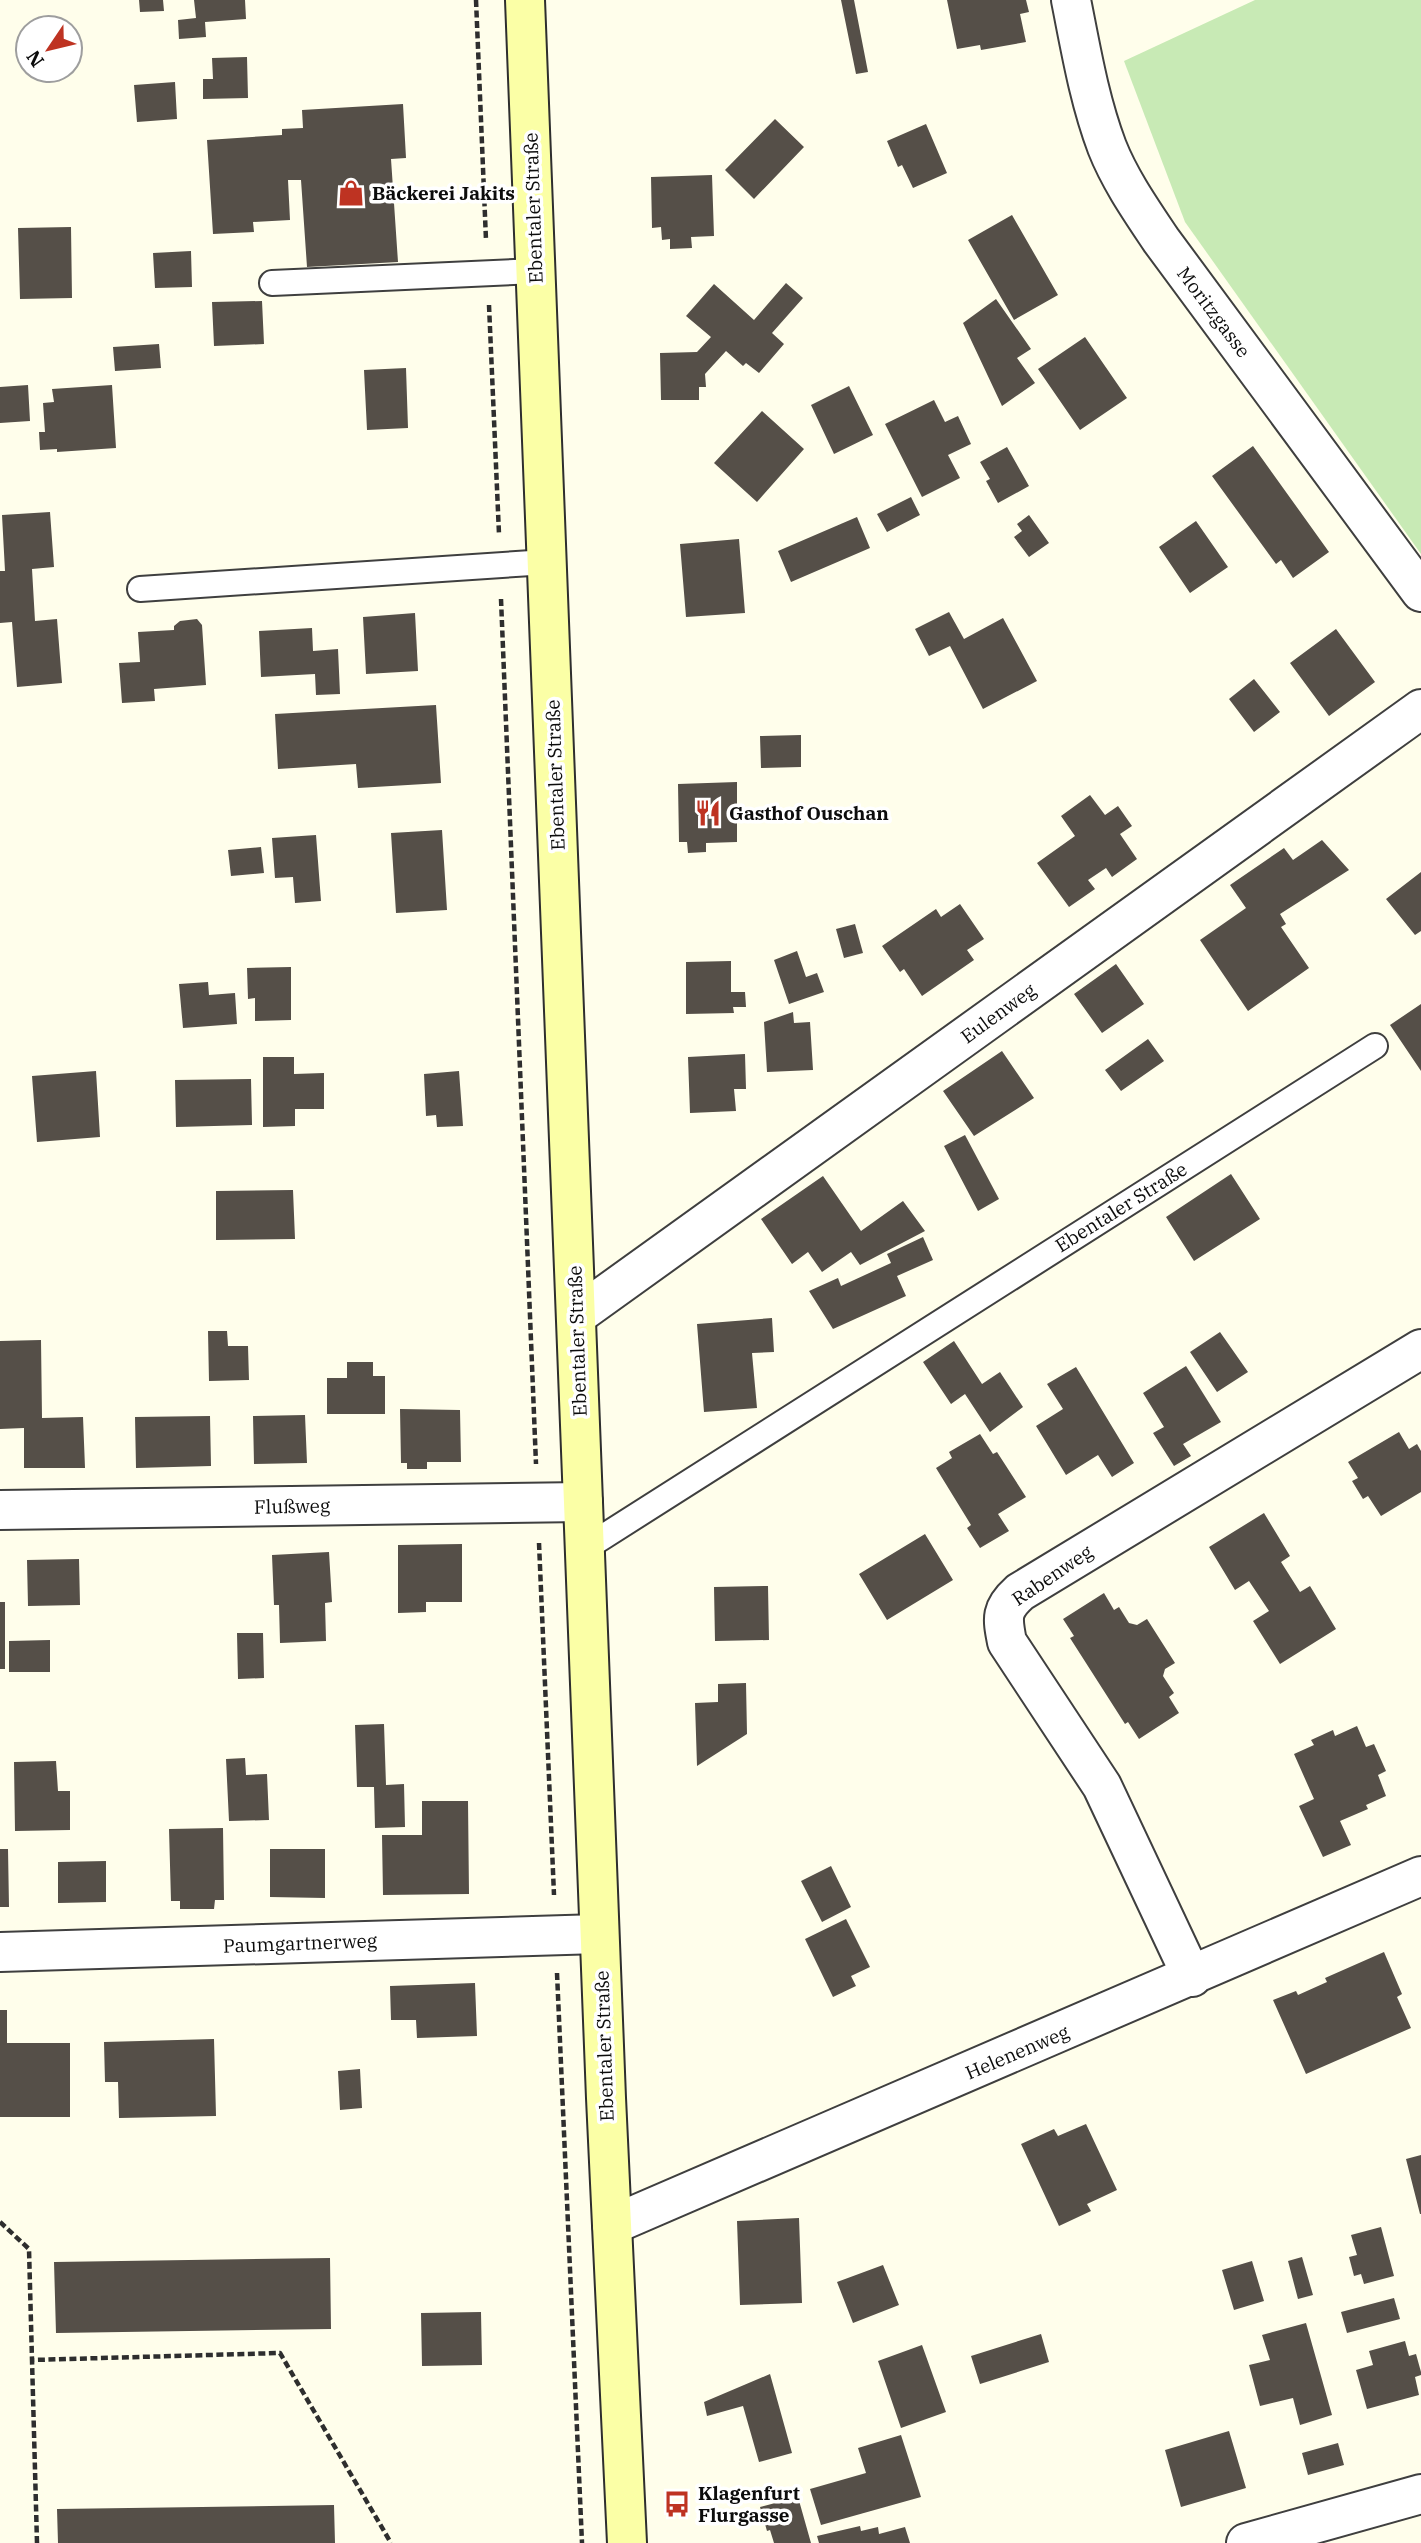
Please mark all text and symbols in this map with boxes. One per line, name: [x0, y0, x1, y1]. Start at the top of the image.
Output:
north arrow: [14, 14, 84, 84]
text: N: [21, 46, 49, 72]
street label: Ebentaler Straße: [518, 132, 548, 284]
shop icon: Bäckerei Jakits: [336, 178, 366, 208]
place label: Bäckerei Jakits: [372, 181, 515, 205]
street label: Moritzgasse: [1172, 262, 1256, 362]
street label: Ebentaler Straße: [540, 699, 570, 851]
restaurant icon: Gasthof Ouschan: [693, 798, 723, 828]
place label: Gasthof Ouschan: [729, 801, 889, 825]
street label: Eulenweg: [956, 977, 1041, 1048]
street label: Ebentaler Straße: [1051, 1157, 1191, 1257]
street label: Ebentaler Straße: [562, 1265, 592, 1417]
street label: Flußweg: [254, 1493, 331, 1519]
street label: Rabenweg: [1007, 1539, 1097, 1611]
street label: Paumgartnerweg: [223, 1928, 378, 1958]
street label: Ebentaler Straße: [589, 1970, 619, 2122]
street label: Helenenweg: [961, 2019, 1073, 2085]
place label: Klagenfurt Flurgasse: [698, 2481, 800, 2527]
bus stop icon: Klagenfurt Flurgasse: [662, 2489, 692, 2519]

